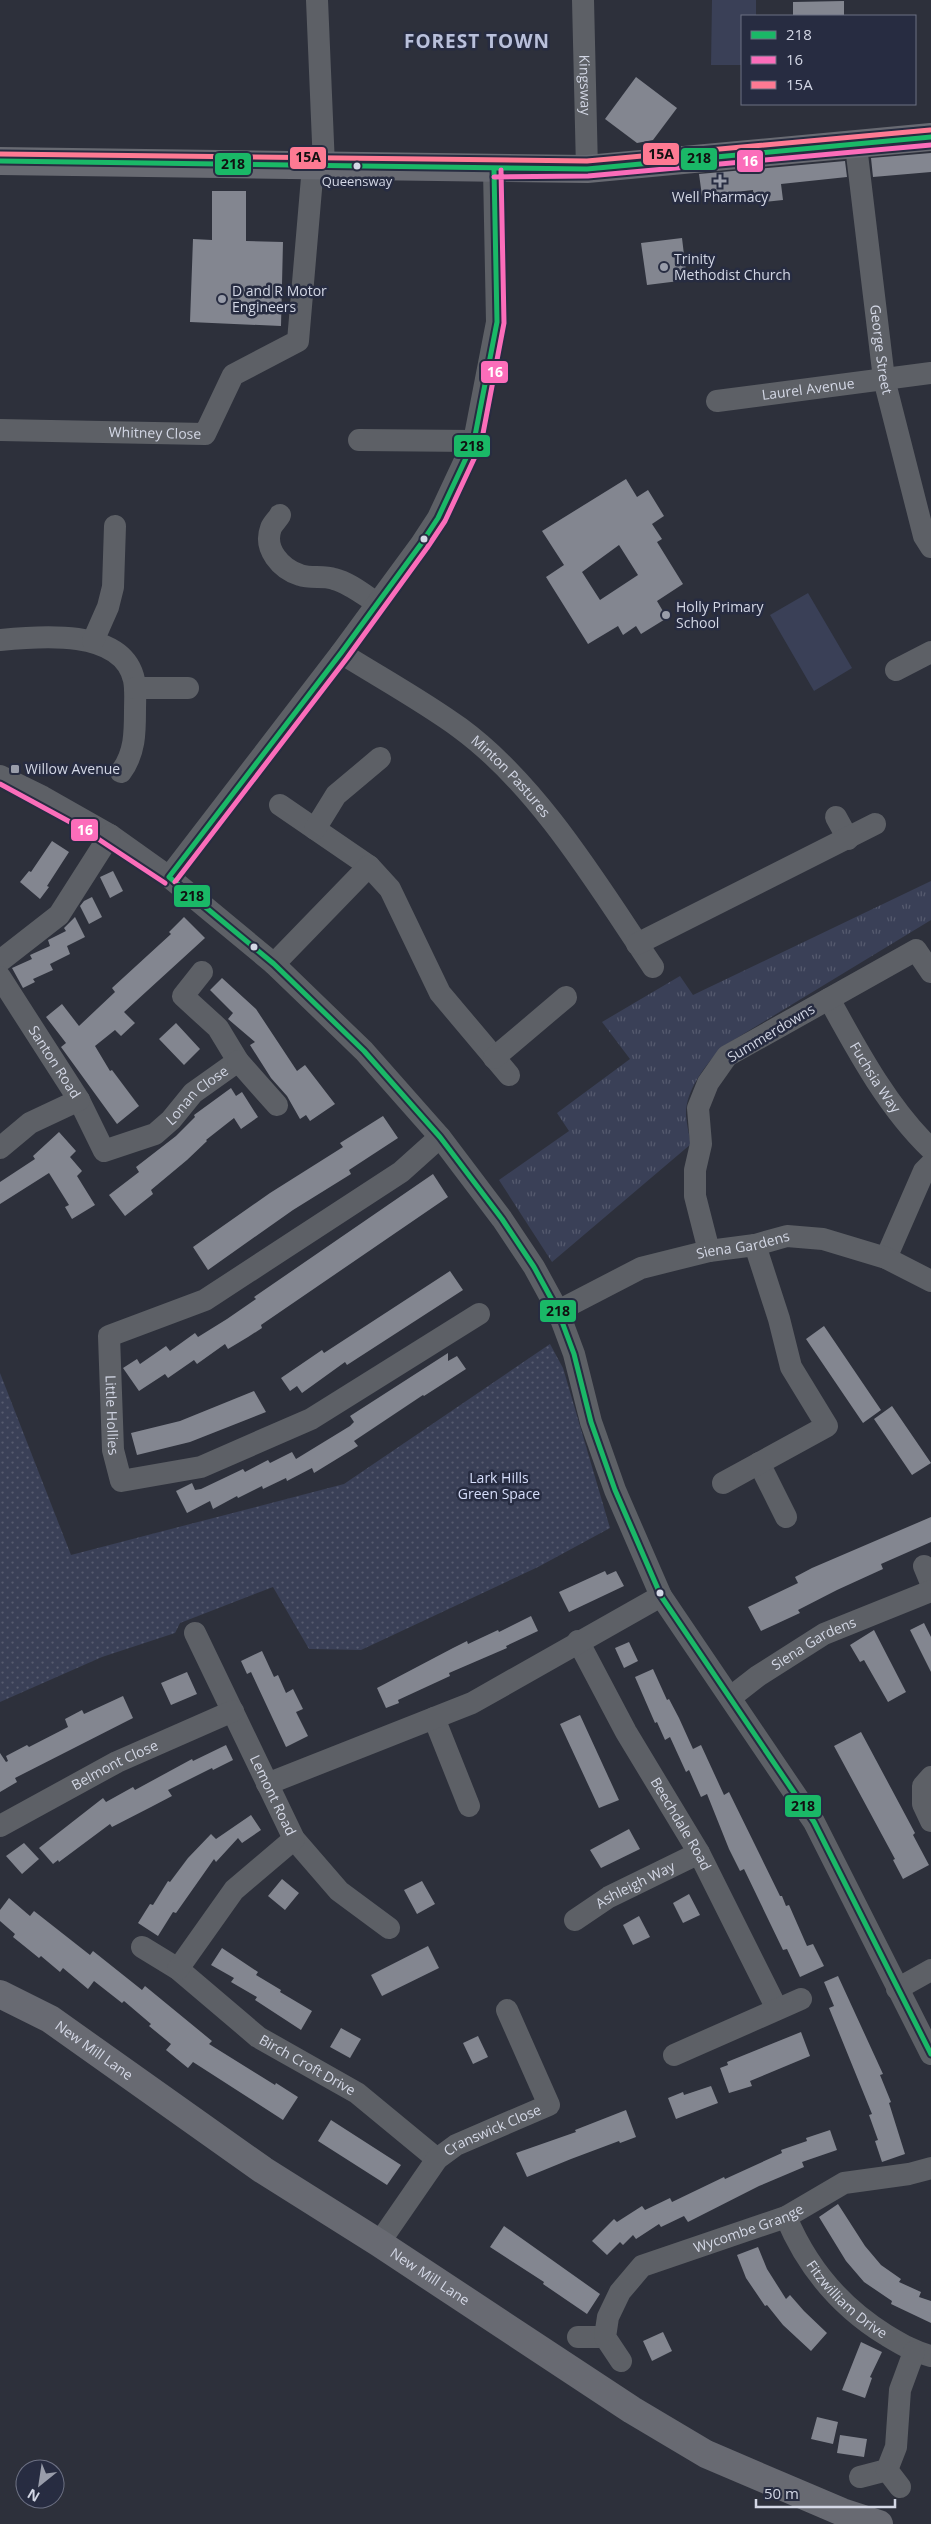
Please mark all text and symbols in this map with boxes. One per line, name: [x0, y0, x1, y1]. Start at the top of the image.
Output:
legend: [741, 15, 916, 105]
text: 218: [786, 24, 812, 44]
district label: FOREST TOWN: [404, 28, 550, 54]
text: 16: [786, 49, 803, 69]
street label: Kingsway: [575, 54, 596, 116]
text: 15A: [786, 74, 813, 94]
line badge: 15A: [642, 142, 680, 166]
text: 15A: [648, 144, 674, 163]
line badge: 15A: [289, 146, 327, 170]
text: 15A: [295, 147, 321, 166]
line badge: 218: [680, 147, 718, 171]
text: 218: [687, 148, 711, 167]
line badge: 16: [736, 149, 764, 173]
text: 16: [742, 151, 758, 170]
line badge: 218: [214, 152, 252, 176]
text: 218: [221, 154, 245, 173]
marker: Queensway: [352, 161, 362, 171]
place label: Queensway: [322, 172, 393, 190]
marker: Well Pharmacy: [714, 175, 726, 187]
place label: Well Pharmacy: [672, 187, 769, 206]
place label: Trinity Methodist Church: [674, 249, 791, 284]
marker: Trinity Methodist Church: [658, 261, 670, 273]
place label: D and R Motor Engineers: [232, 281, 327, 316]
marker: D and R Motor Engineers: [216, 293, 228, 305]
street label: George Street: [866, 303, 898, 396]
line badge: 16: [480, 360, 509, 384]
text: 16: [487, 362, 503, 381]
street label: Laurel Avenue: [761, 373, 856, 404]
street label: Whitney Close: [109, 422, 202, 443]
line badge: 218: [453, 434, 491, 458]
text: 218: [460, 436, 484, 455]
unlabelled marker: [419, 534, 429, 544]
place label: Holly Primary School: [676, 597, 765, 632]
marker: Holly Primary School: [660, 609, 672, 621]
street label: Minton Pastures: [467, 731, 555, 821]
place label: Willow Avenue: [25, 759, 120, 778]
marker: Willow Avenue: [9, 763, 21, 775]
line badge: 16: [70, 818, 99, 842]
text: 16: [77, 820, 93, 839]
line badge: 218: [173, 884, 211, 908]
text: 218: [180, 886, 204, 905]
unlabelled marker: [249, 942, 259, 952]
street label: Summerdowns: [723, 999, 818, 1066]
street label: Santon Road: [25, 1022, 85, 1102]
street label: Fuchsia Way: [846, 1038, 906, 1117]
street label: Lonan Close: [162, 1061, 232, 1129]
street label: Siena Gardens: [694, 1226, 792, 1263]
line badge: 218: [539, 1299, 577, 1323]
text: 218: [546, 1301, 570, 1320]
street label: Little Hollies: [101, 1375, 124, 1457]
park label: Lark Hills Green Space: [458, 1468, 540, 1503]
unlabelled marker: [655, 1588, 665, 1598]
street label: Siena Gardens: [767, 1612, 859, 1674]
street label: Belmont Close: [68, 1735, 161, 1794]
street label: Lemont Road: [246, 1752, 301, 1838]
street label: Beechdale Road: [647, 1774, 716, 1873]
line badge: 218: [784, 1794, 822, 1818]
text: 218: [791, 1796, 815, 1815]
street label: Ashleigh Way: [591, 1856, 679, 1913]
street label: New Mill Lane: [52, 2016, 137, 2084]
street label: Birch Croft Drive: [256, 2030, 359, 2099]
street label: Cranswick Close: [439, 2099, 544, 2160]
street label: Wycombe Grange: [691, 2199, 807, 2257]
street label: New Mill Lane: [387, 2243, 474, 2309]
street label: Fitzwilliam Drive: [802, 2256, 891, 2343]
north arrow: [15, 2459, 65, 2509]
scale bar: [756, 2476, 895, 2508]
text: 50 m: [764, 2483, 799, 2503]
text: N: [24, 2485, 43, 2507]

